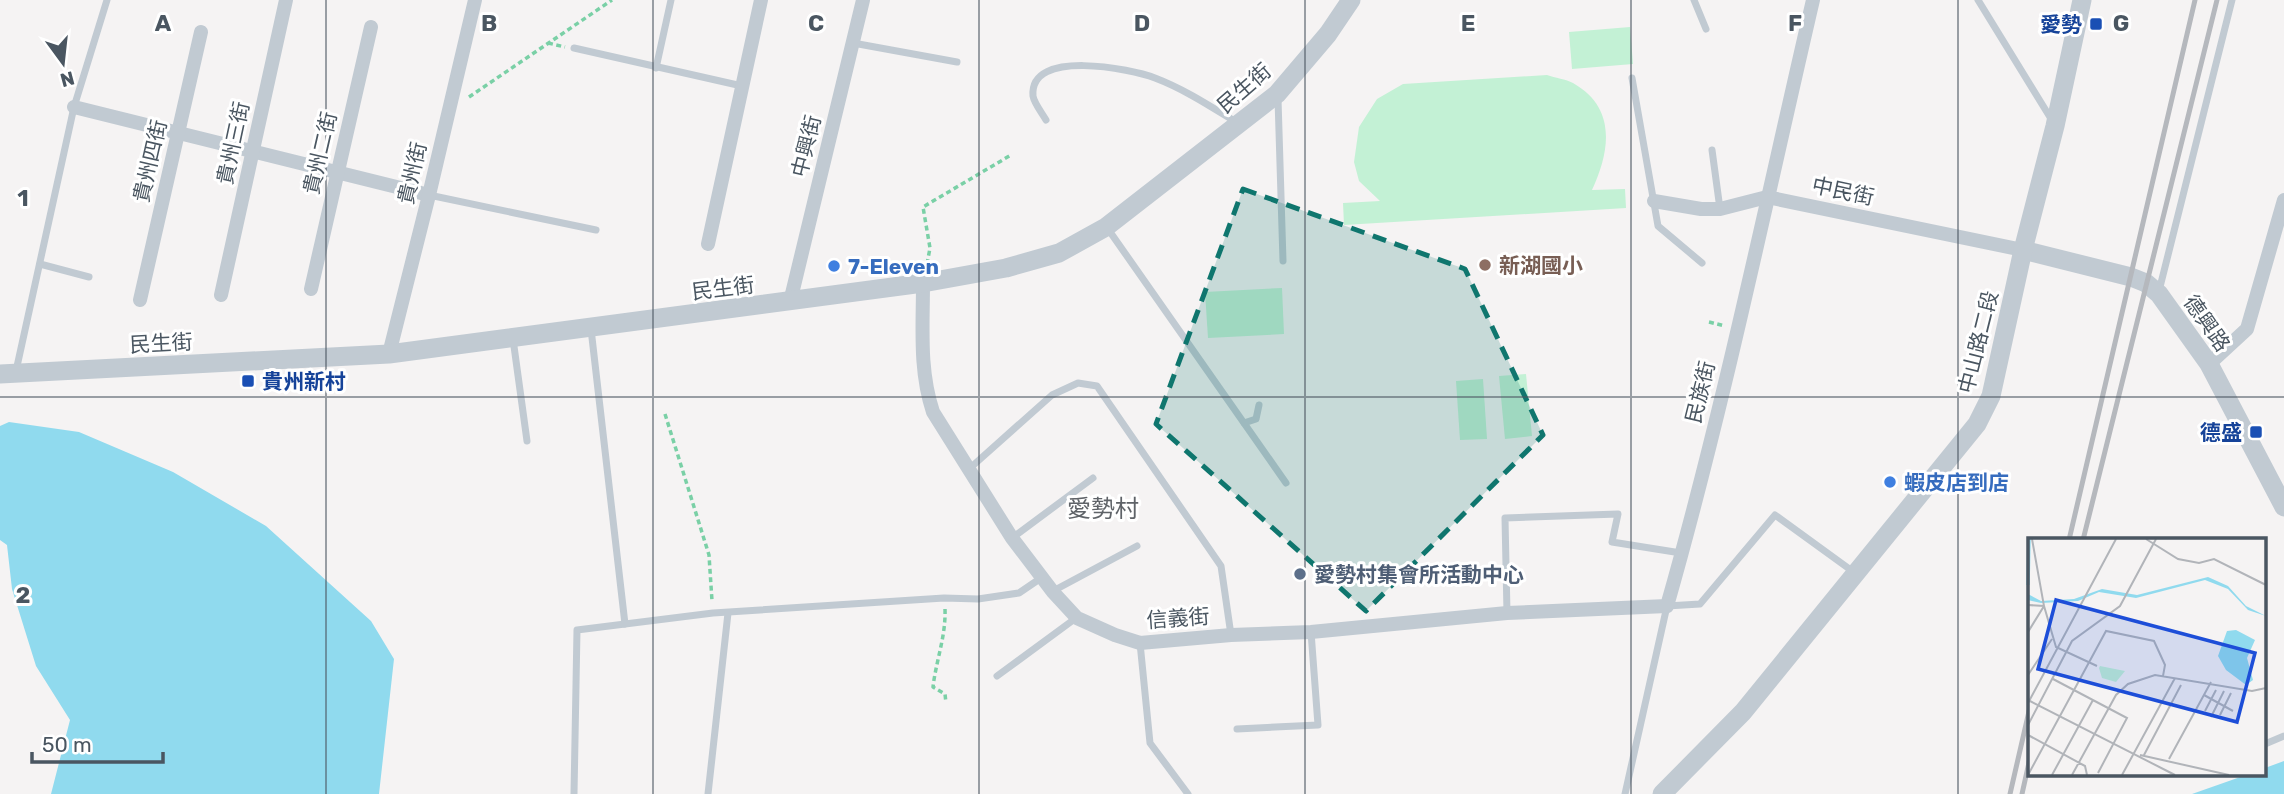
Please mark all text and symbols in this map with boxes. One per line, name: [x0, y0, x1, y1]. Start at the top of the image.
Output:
text: A: [155, 9, 172, 37]
text: B: [481, 9, 497, 37]
text: C: [808, 9, 824, 37]
text: D: [1134, 9, 1150, 37]
text: E: [1461, 9, 1475, 37]
text: F: [1788, 9, 1802, 37]
text: G: [2113, 9, 2129, 37]
place label: 愛勢: [2040, 12, 2082, 37]
marker: 愛勢: [2088, 16, 2104, 32]
north arrow: [28, 28, 98, 98]
street label: 民生街: [1212, 58, 1276, 118]
text: N: [58, 66, 77, 92]
street label: 貴州三街: [212, 99, 254, 187]
street label: 貴州二街: [298, 109, 342, 197]
street label: 中興街: [786, 112, 826, 180]
street label: 貴州四街: [128, 117, 172, 205]
street label: 貴州街: [393, 139, 431, 207]
street label: 中民街: [1810, 172, 1876, 210]
text: 1: [17, 184, 29, 212]
place label: 新湖國小: [1499, 253, 1583, 278]
place label: 7-Eleven: [848, 254, 939, 279]
marker: 新湖國小: [1477, 257, 1493, 273]
marker: 7-Eleven: [826, 258, 842, 274]
street label: 民生街: [690, 272, 756, 304]
street label: 中山路二段: [1953, 288, 2003, 396]
street label: 德興路: [2179, 290, 2235, 356]
street label: 民生街: [129, 329, 193, 357]
street label: 民族街: [1680, 358, 1720, 426]
place label: 貴州新村: [262, 369, 346, 394]
marker: 貴州新村: [240, 373, 256, 389]
place label: 德盛: [2200, 420, 2242, 445]
marker: 德盛: [2248, 424, 2264, 440]
place label: 蝦皮店到店: [1904, 470, 2009, 495]
marker: 蝦皮店到店: [1882, 474, 1898, 490]
district label: 愛勢村: [1067, 495, 1139, 523]
inset map: [2028, 538, 2266, 776]
place label: 愛勢村集會所活動中心: [1314, 562, 1524, 587]
marker: 愛勢村集會所活動中心: [1292, 566, 1308, 582]
text: 2: [16, 581, 30, 609]
street label: 信義街: [1146, 603, 1210, 633]
scale bar: [32, 720, 163, 764]
text: 50 m: [42, 732, 92, 757]

